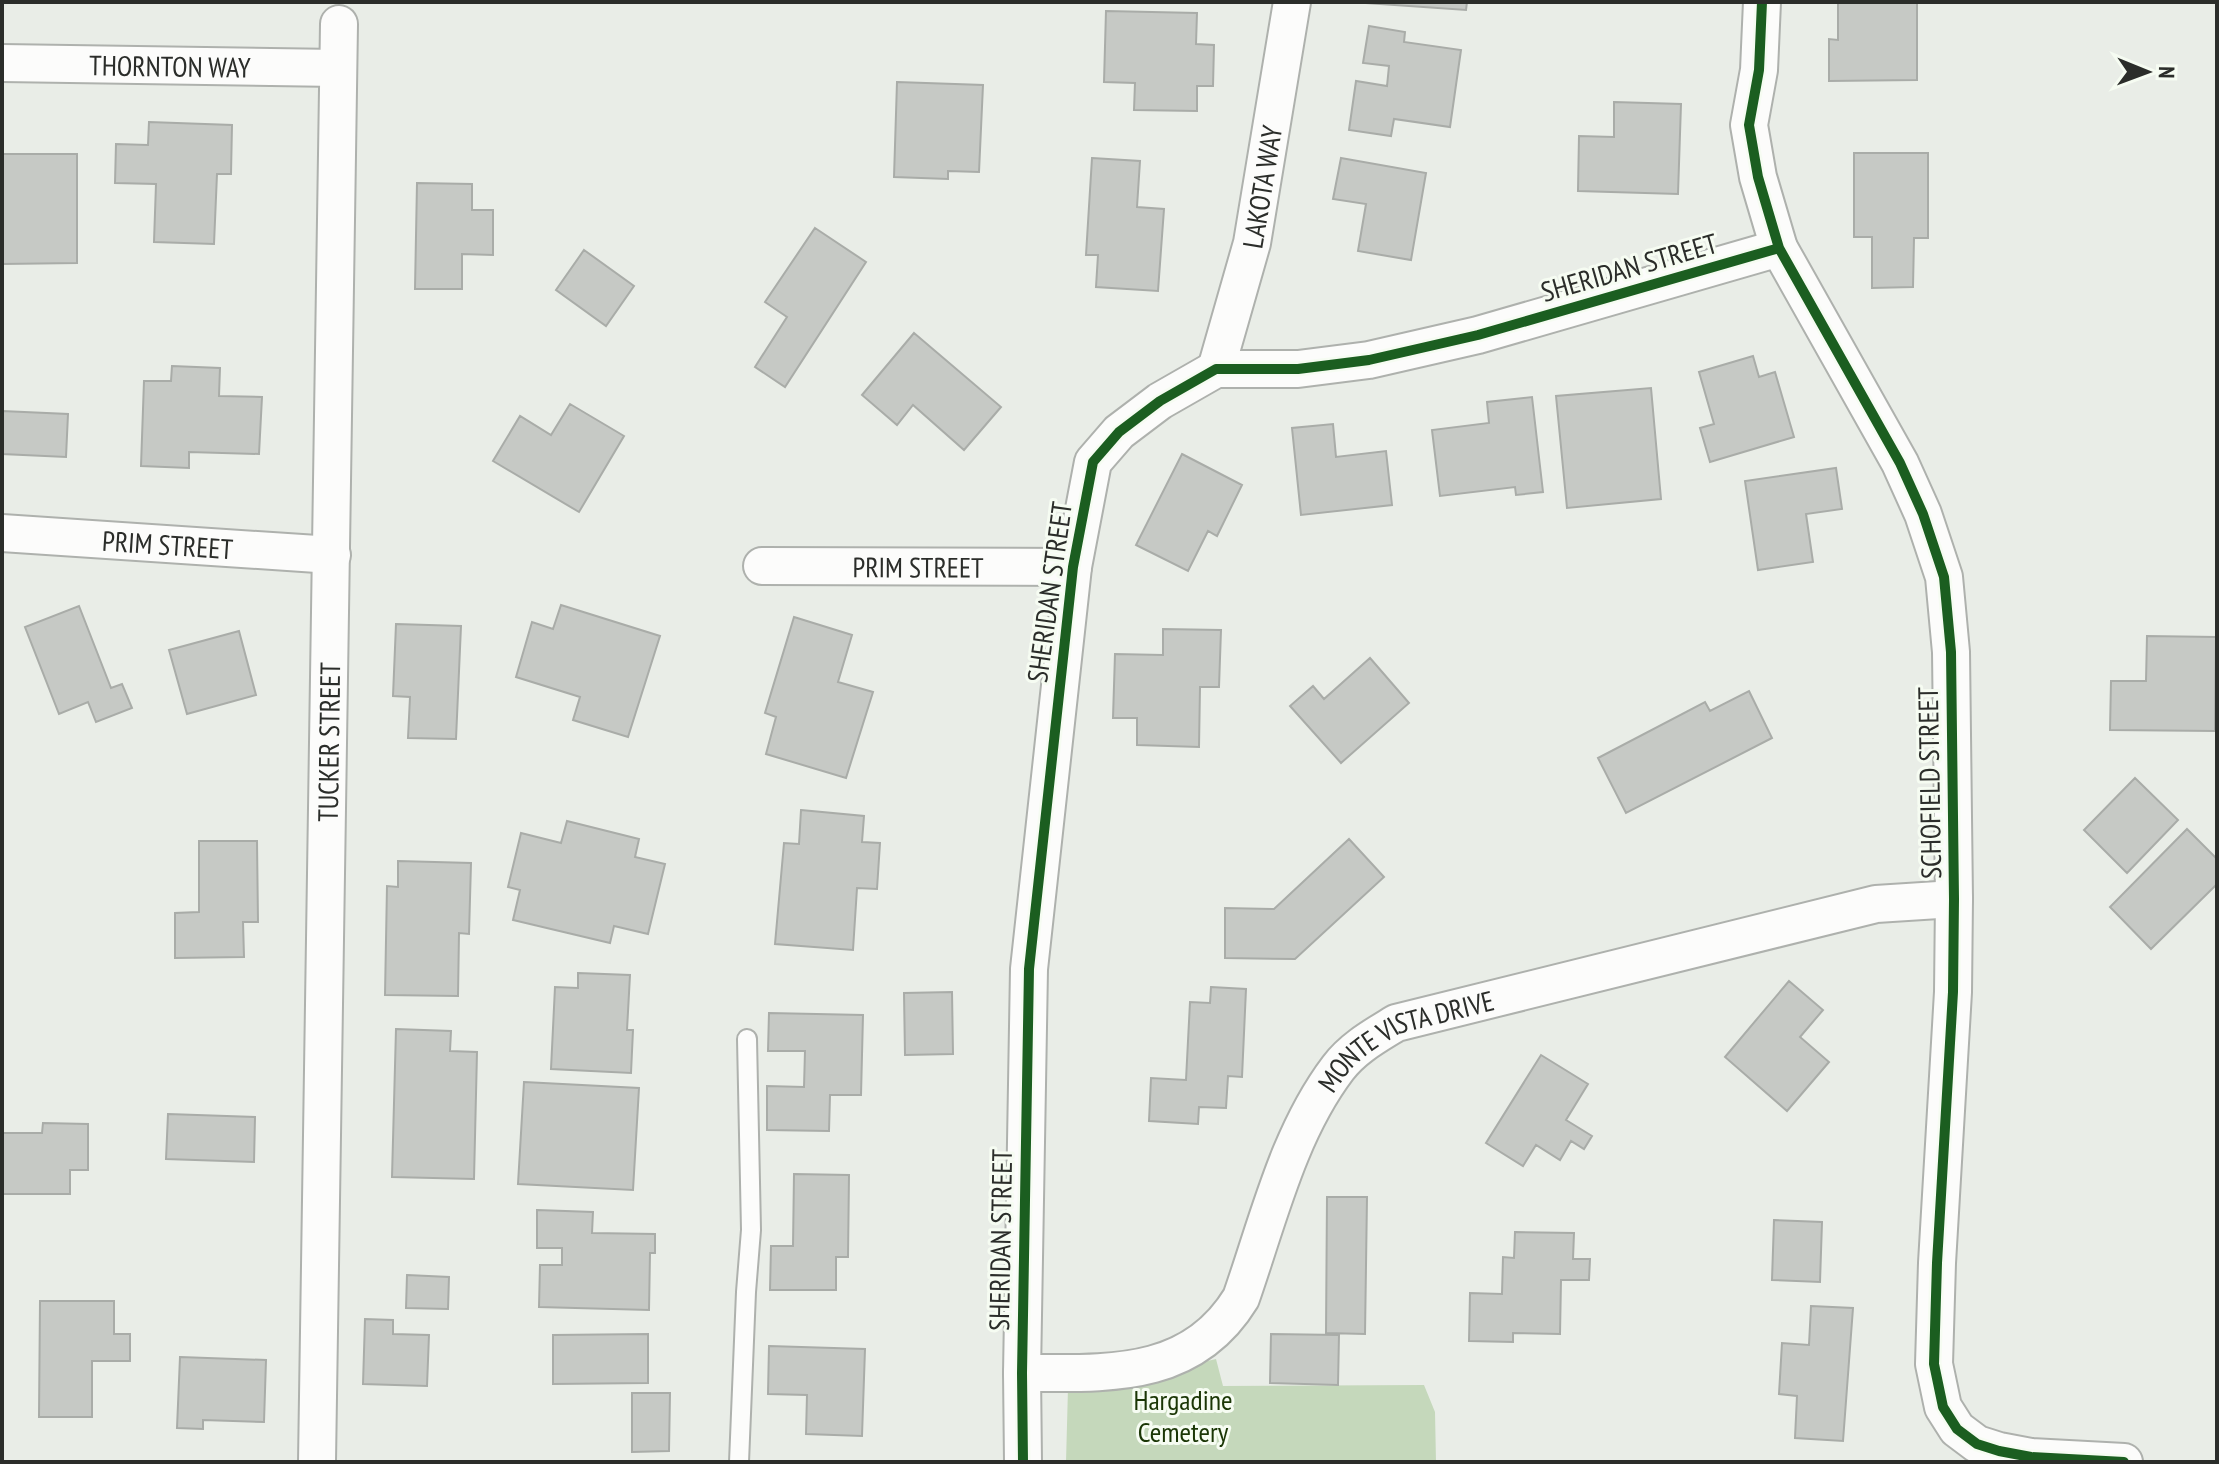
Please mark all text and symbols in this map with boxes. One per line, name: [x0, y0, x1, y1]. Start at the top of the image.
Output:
north arrow: [2107, 32, 2187, 112]
street label: THORNTON WAY: [89, 46, 251, 85]
text: N: [2153, 66, 2181, 79]
street label: LAKOTA WAY: [1233, 122, 1290, 251]
street label: SHERIDAN STREET: [1537, 224, 1722, 310]
street label: SHERIDAN STREET: [1018, 499, 1080, 685]
street label: PRIM STREET: [101, 521, 235, 567]
street label: PRIM STREET: [852, 548, 984, 585]
street label: TUCKER STREET: [308, 661, 348, 822]
street label: SCHOFIELD STREET: [1909, 686, 1949, 879]
street label: MONTE VISTA DRIVE: [1308, 981, 1497, 1099]
street label: SHERIDAN STREET: [980, 1148, 1020, 1331]
park label: Hargadine Cemetery: [1133, 1381, 1233, 1450]

